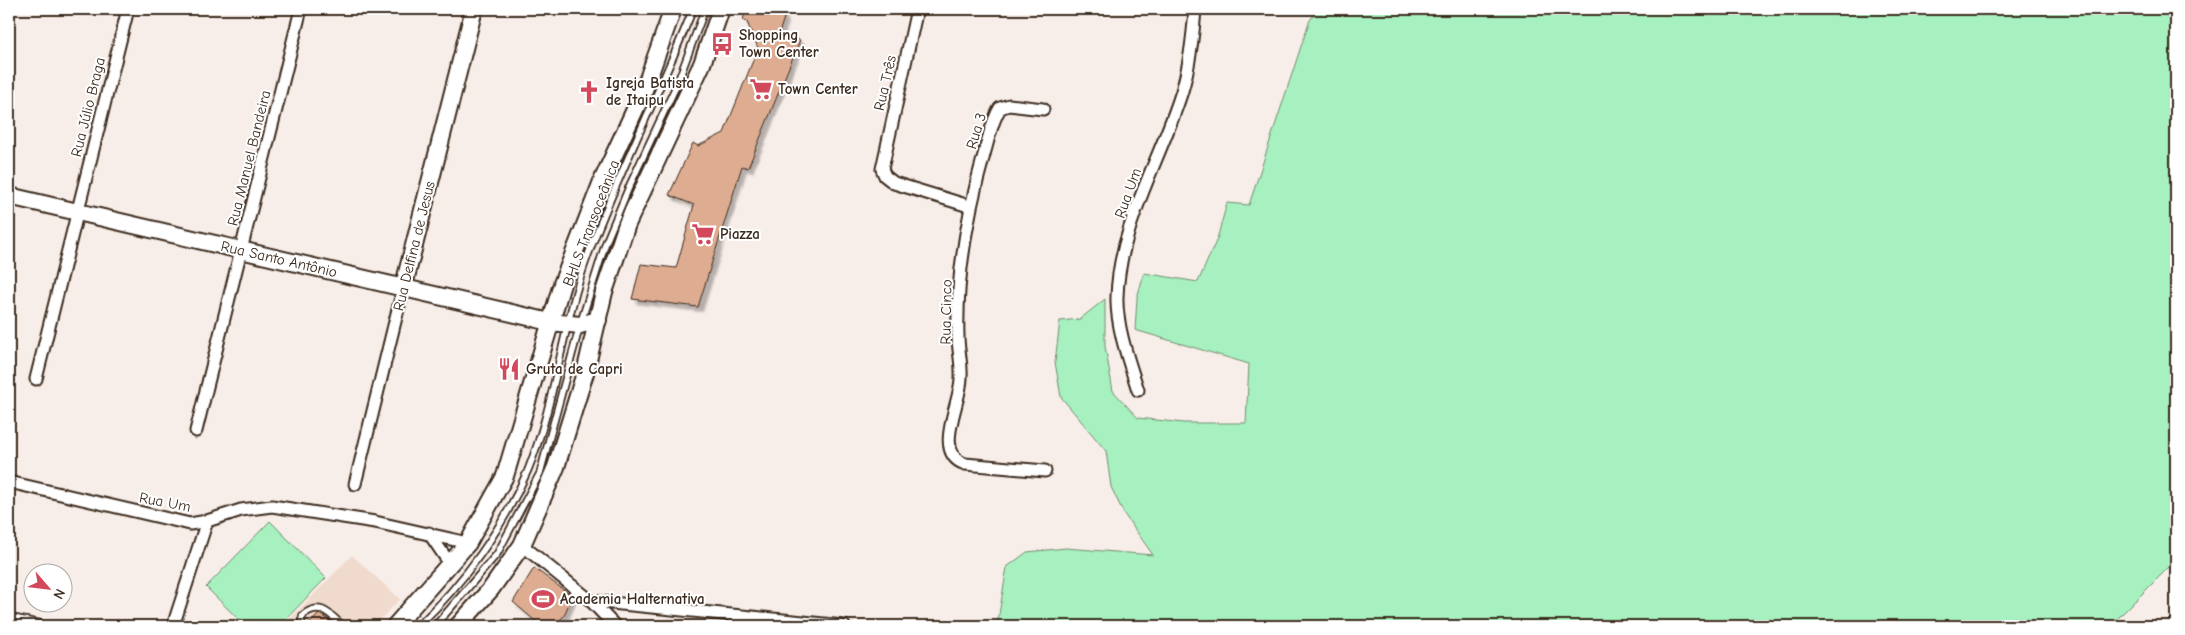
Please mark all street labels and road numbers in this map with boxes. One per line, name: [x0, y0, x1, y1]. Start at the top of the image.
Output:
street label: Rua Três: [870, 53, 900, 113]
street label: Rua Júlio Braga: [67, 55, 109, 159]
street label: Rua Manuel Bandeira: [223, 88, 275, 228]
street label: Rua 3: [962, 111, 990, 151]
street label: BHLS Transoceânica: [559, 157, 623, 289]
street label: Rua Um: [1111, 165, 1145, 221]
street label: Rua Delfina de Jesus: [389, 179, 439, 313]
street label: Rua Santo Antônio: [219, 237, 339, 281]
street label: Rua Cinco: [936, 279, 956, 345]
street label: Rua Um: [138, 488, 192, 516]

